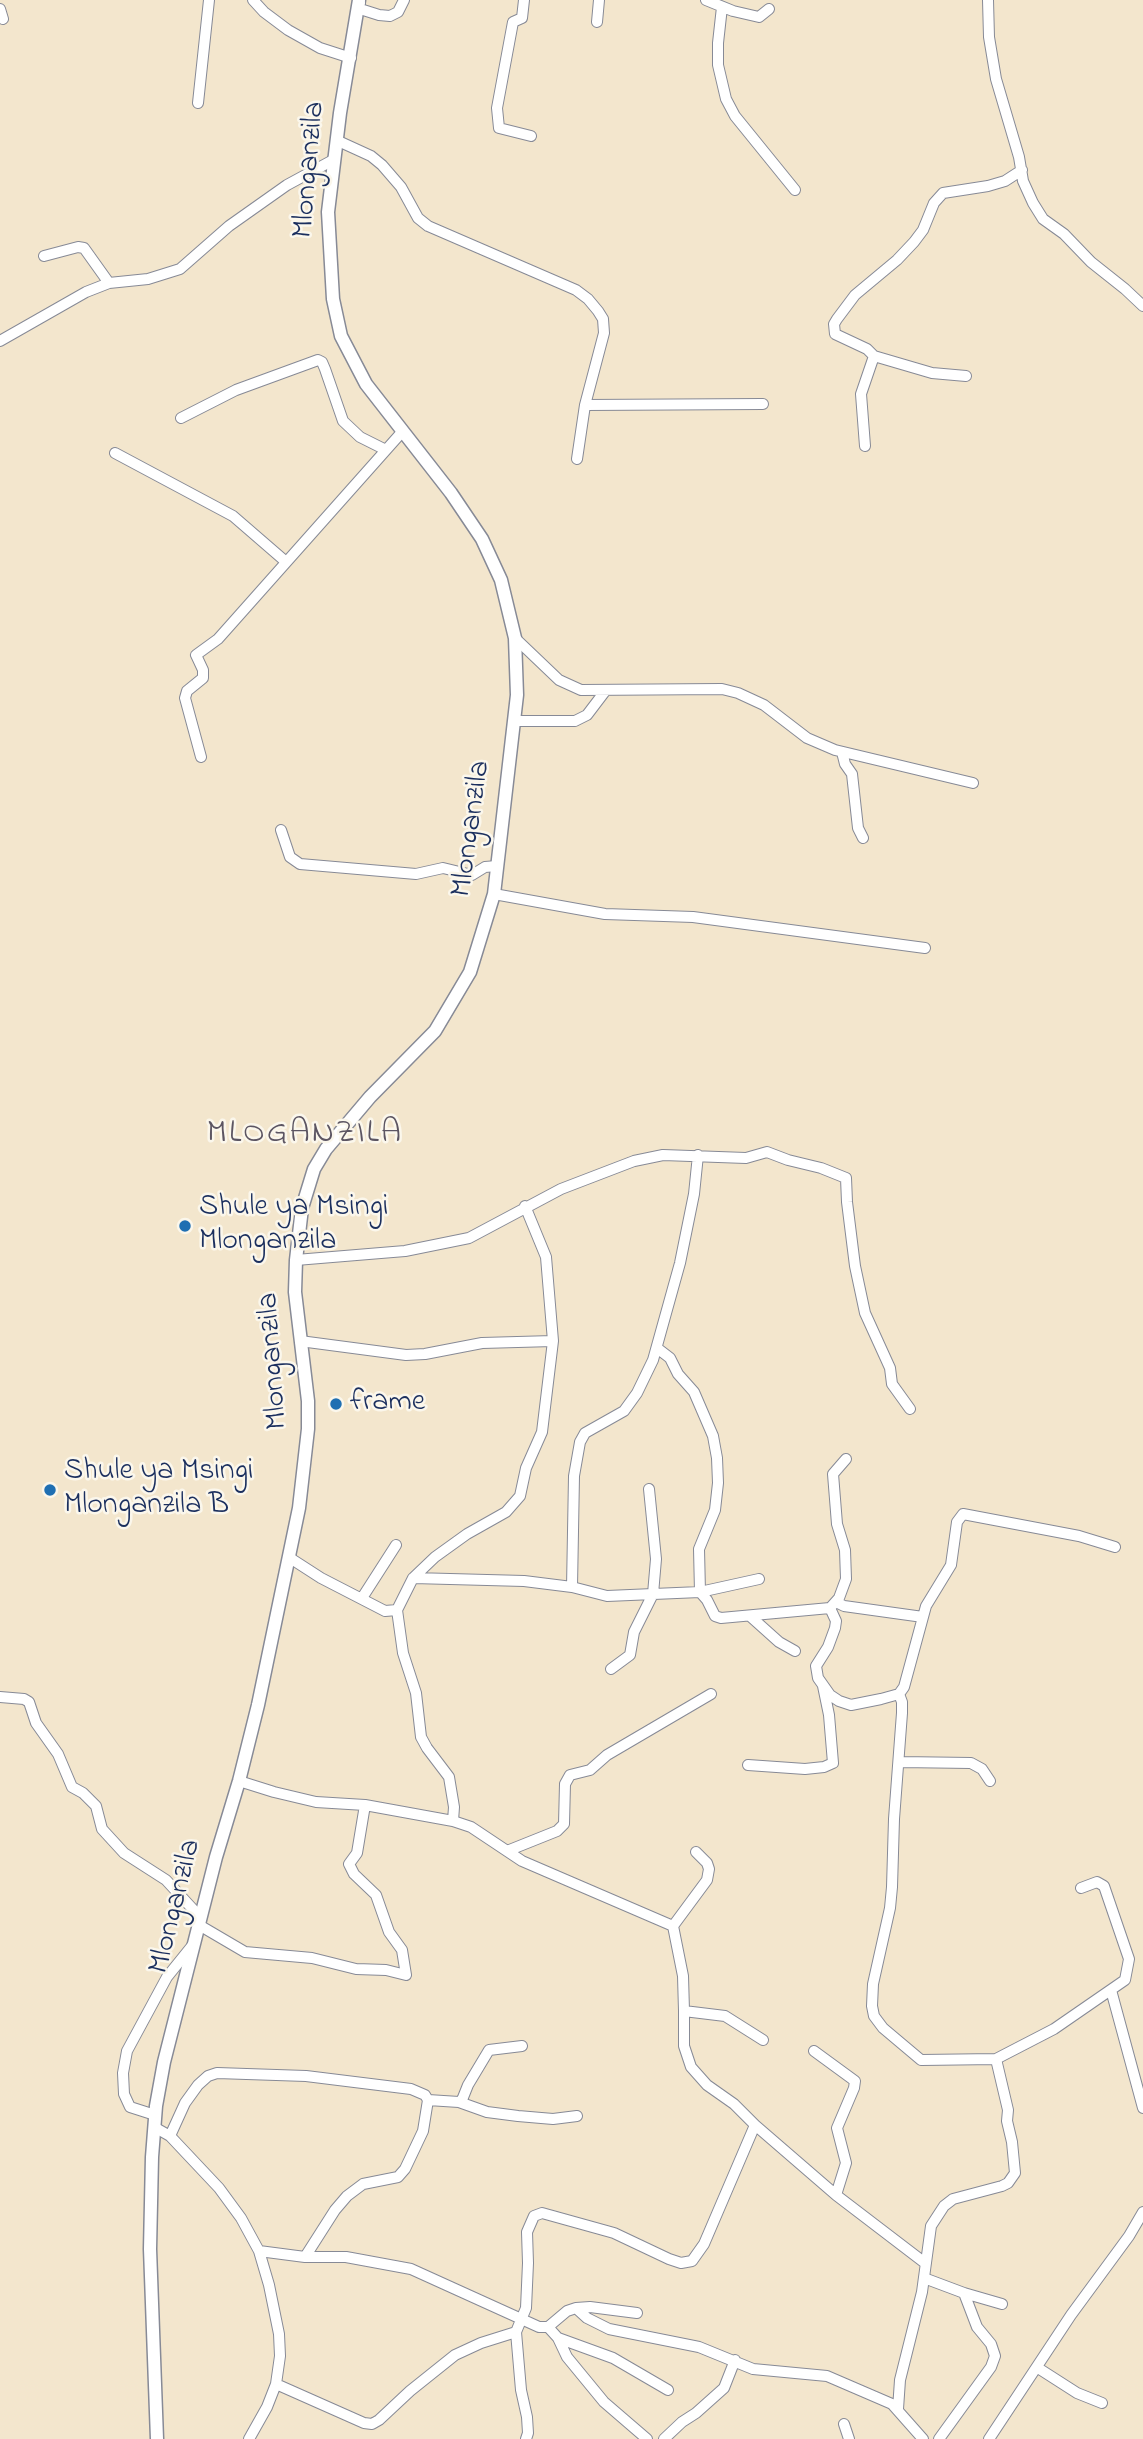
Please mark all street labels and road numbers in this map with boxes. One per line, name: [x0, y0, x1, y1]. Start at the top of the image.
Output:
street label: Mlonganzila: [287, 100, 335, 240]
street label: Mlonganzila: [446, 758, 500, 900]
street label: Mlonganzila: [252, 1291, 298, 1431]
street label: Mlonganzila: [143, 1836, 211, 1978]

